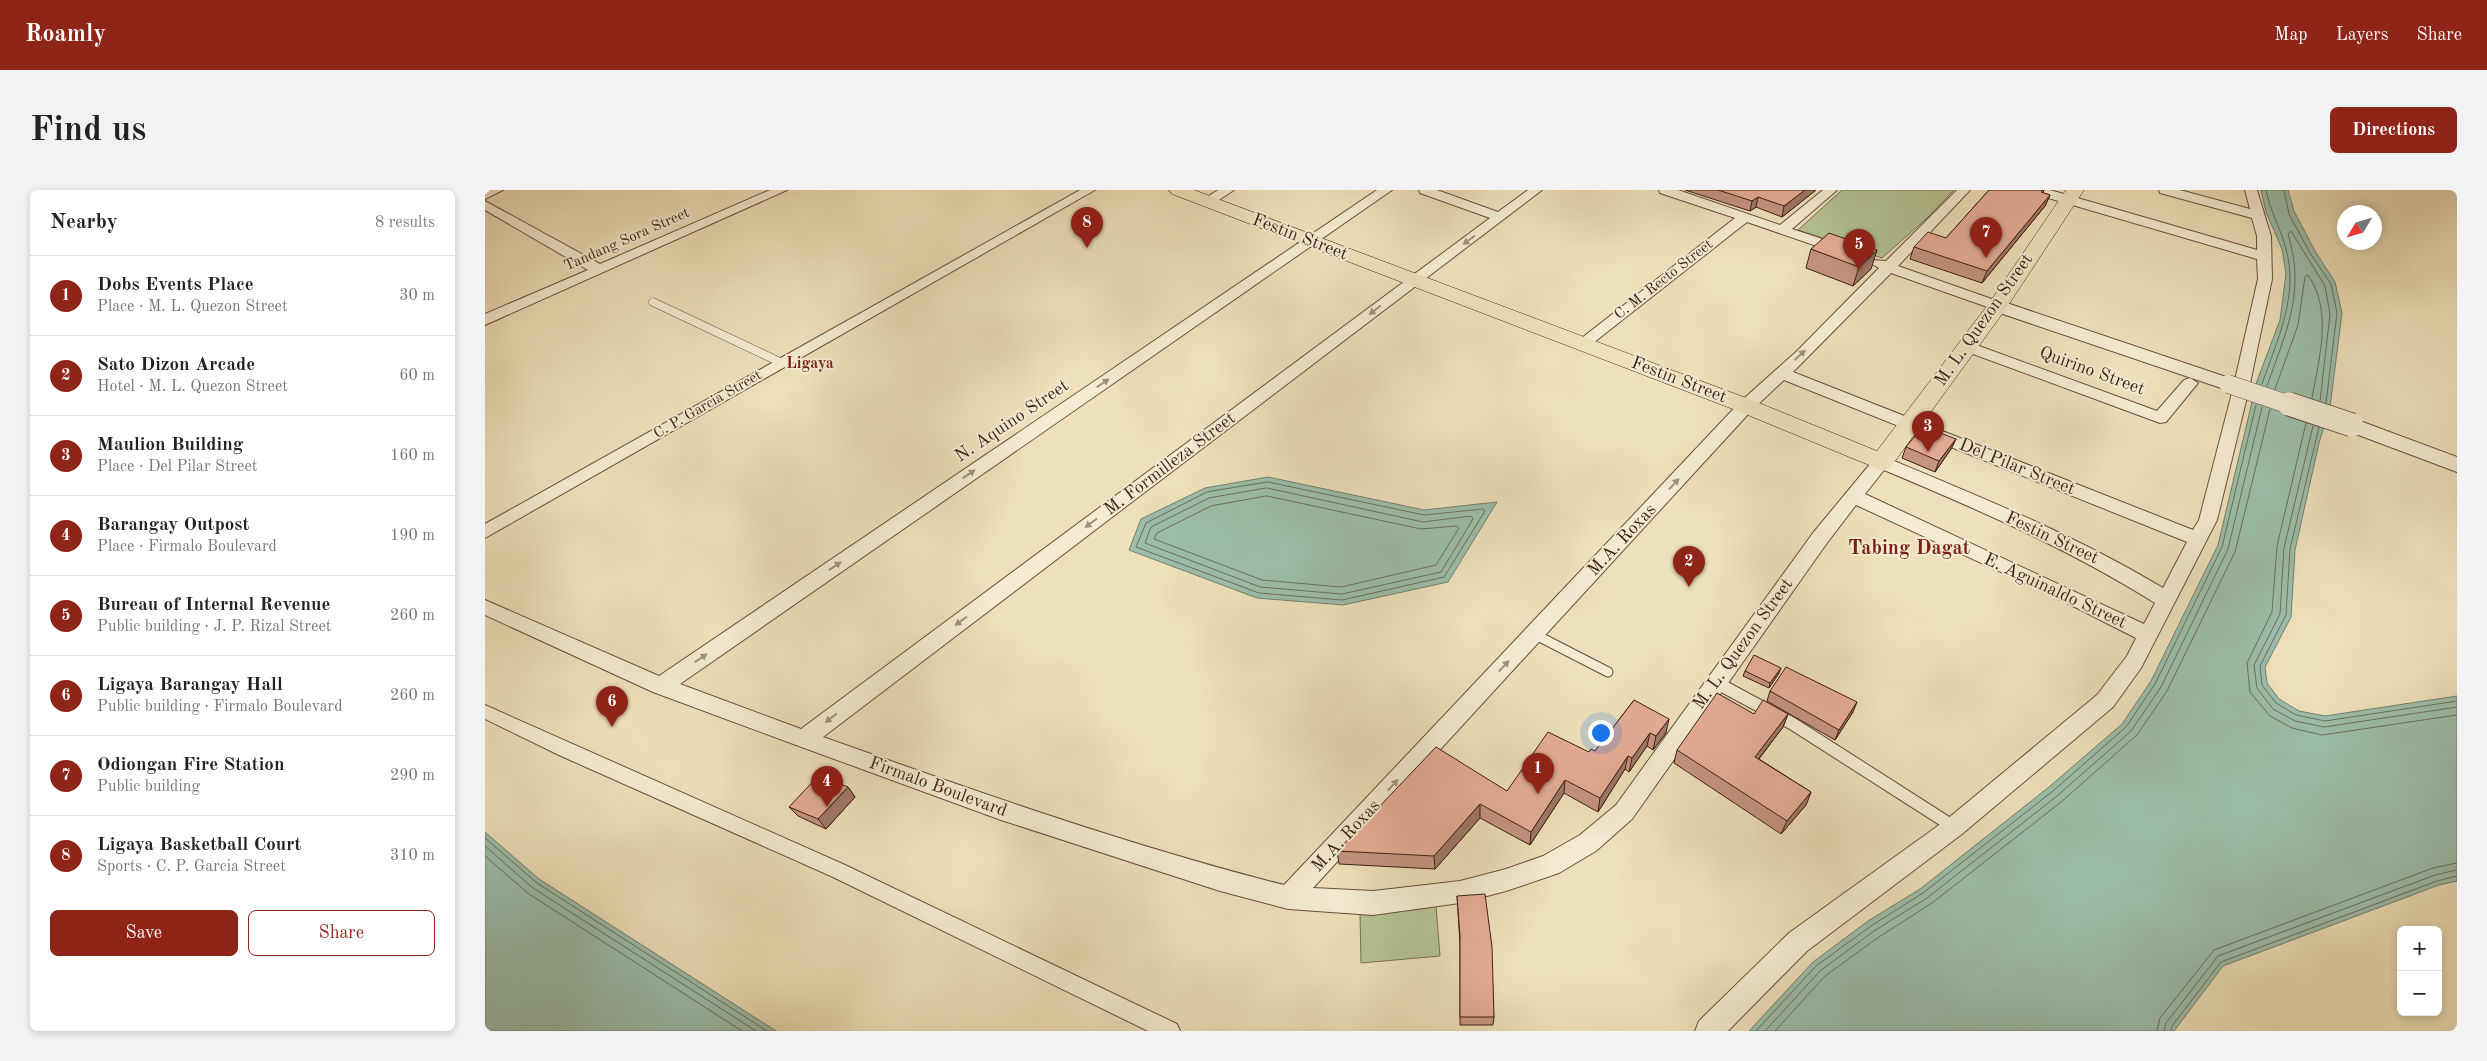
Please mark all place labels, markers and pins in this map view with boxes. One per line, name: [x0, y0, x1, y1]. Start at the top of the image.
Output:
pin: 8: [1071, 207, 1103, 248]
pin: 7: [1970, 217, 2002, 258]
pin: 5: [1843, 229, 1875, 270]
pin: 3: [1912, 411, 1944, 452]
pin: 2: [1673, 546, 1705, 587]
pin: 6: [596, 686, 628, 727]
pin: 1: [1522, 753, 1554, 794]
pin: 4: [811, 766, 843, 807]

